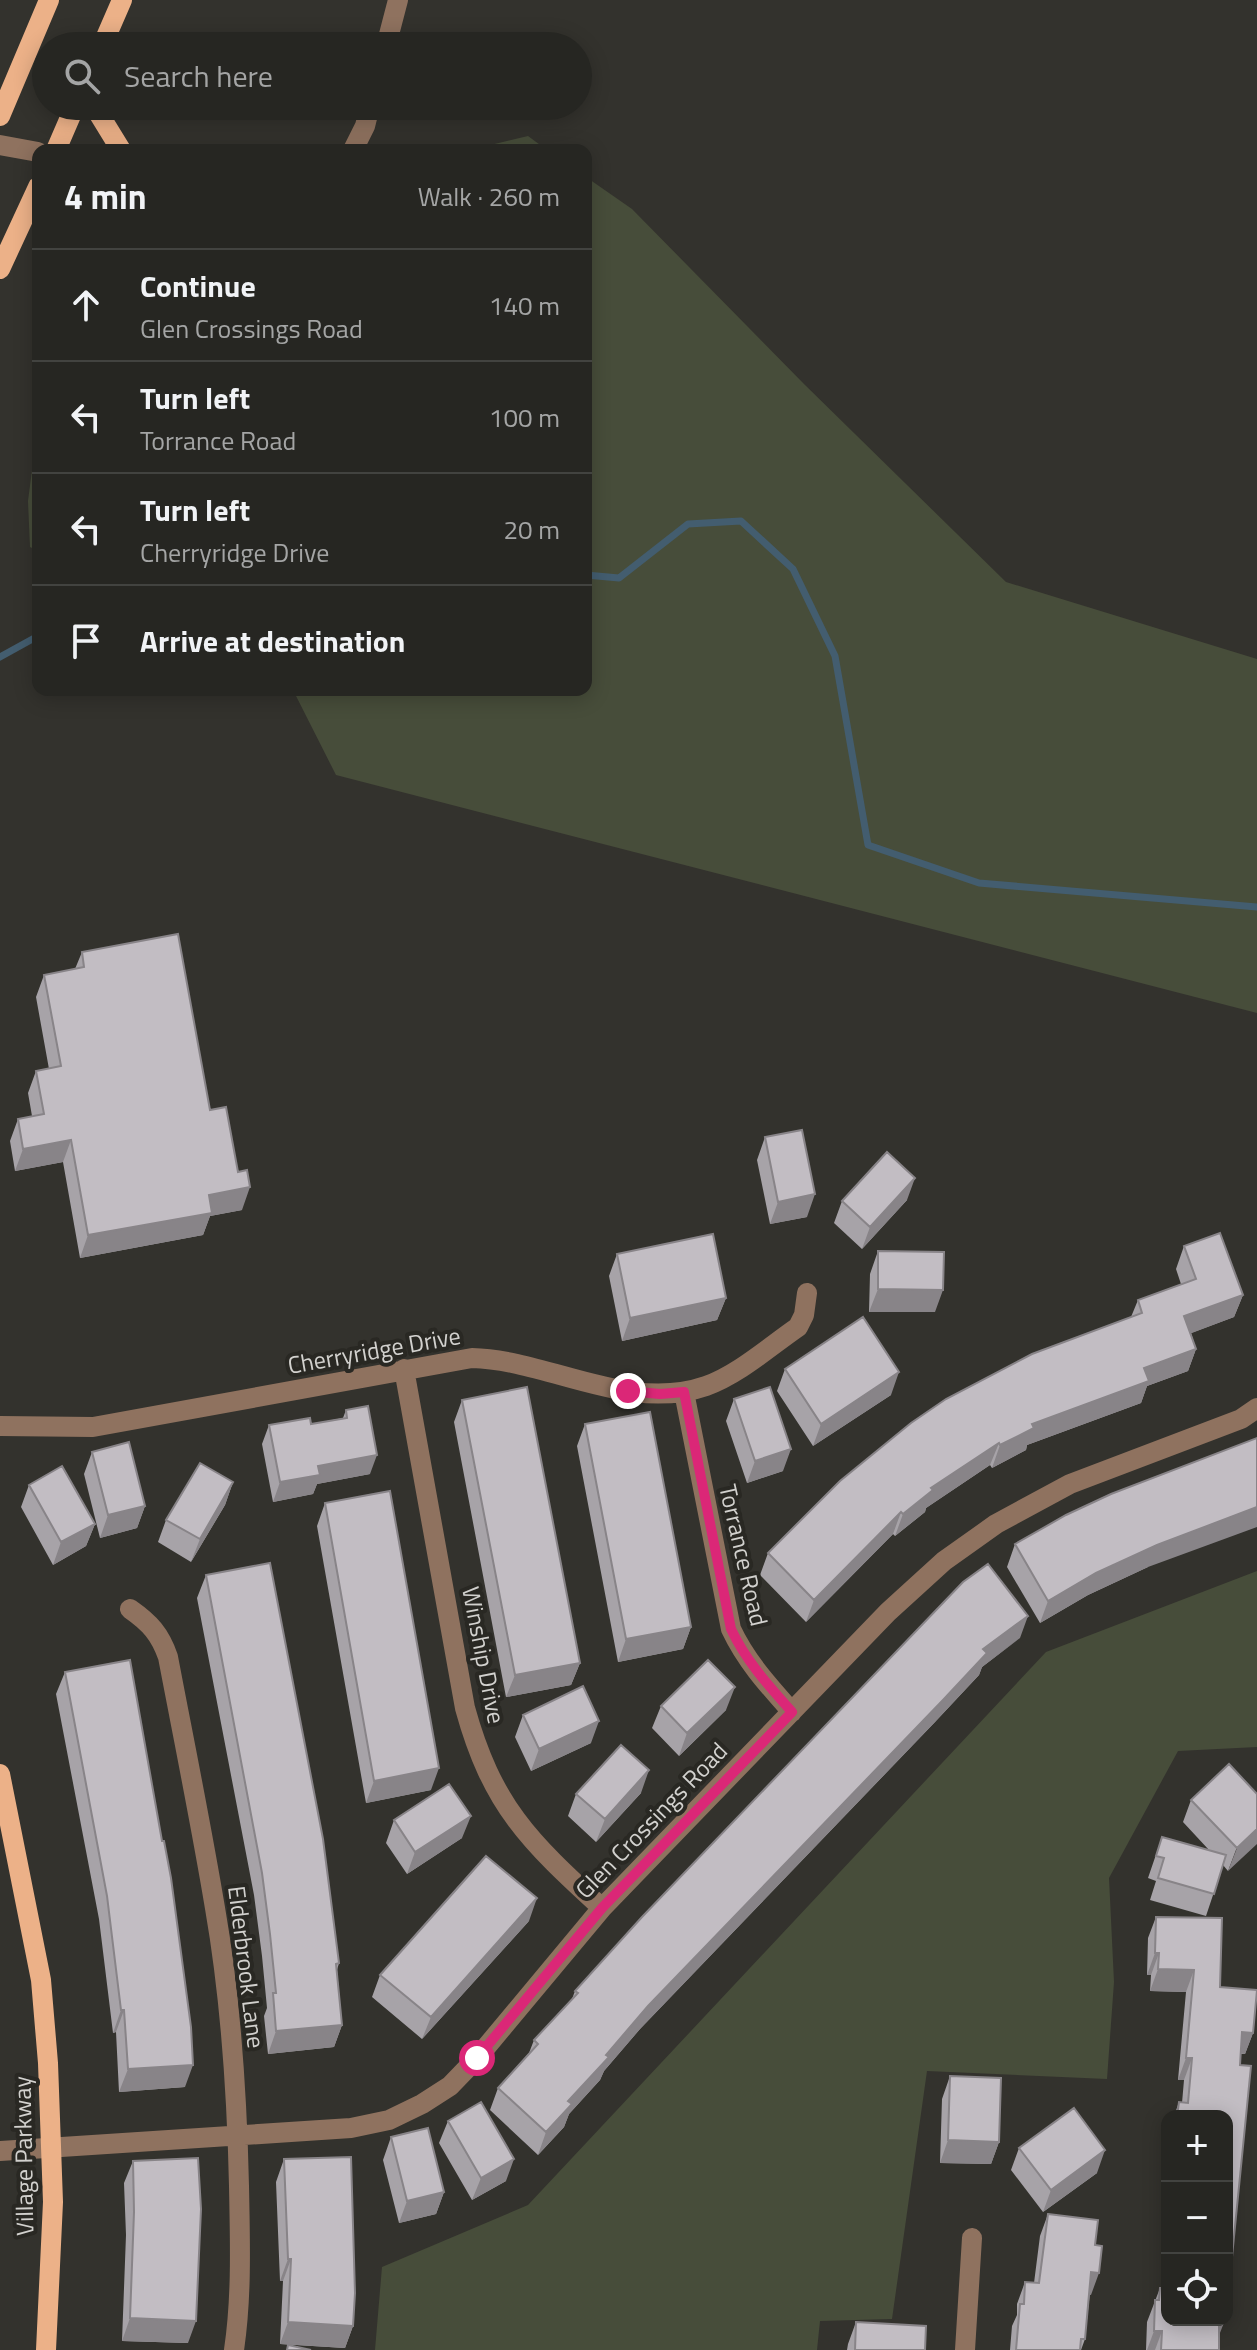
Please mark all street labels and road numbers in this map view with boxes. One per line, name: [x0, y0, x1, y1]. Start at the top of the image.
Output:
street label: Cherryridge Drive: [285, 1317, 463, 1383]
street label: Torrance Road: [710, 1481, 778, 1629]
street label: Winship Drive: [453, 1583, 515, 1727]
street label: Glen Crossings Road: [567, 1734, 735, 1906]
street label: Elderbrook Lane: [219, 1884, 275, 2050]
street label: Village Parkway: [4, 2075, 42, 2236]

